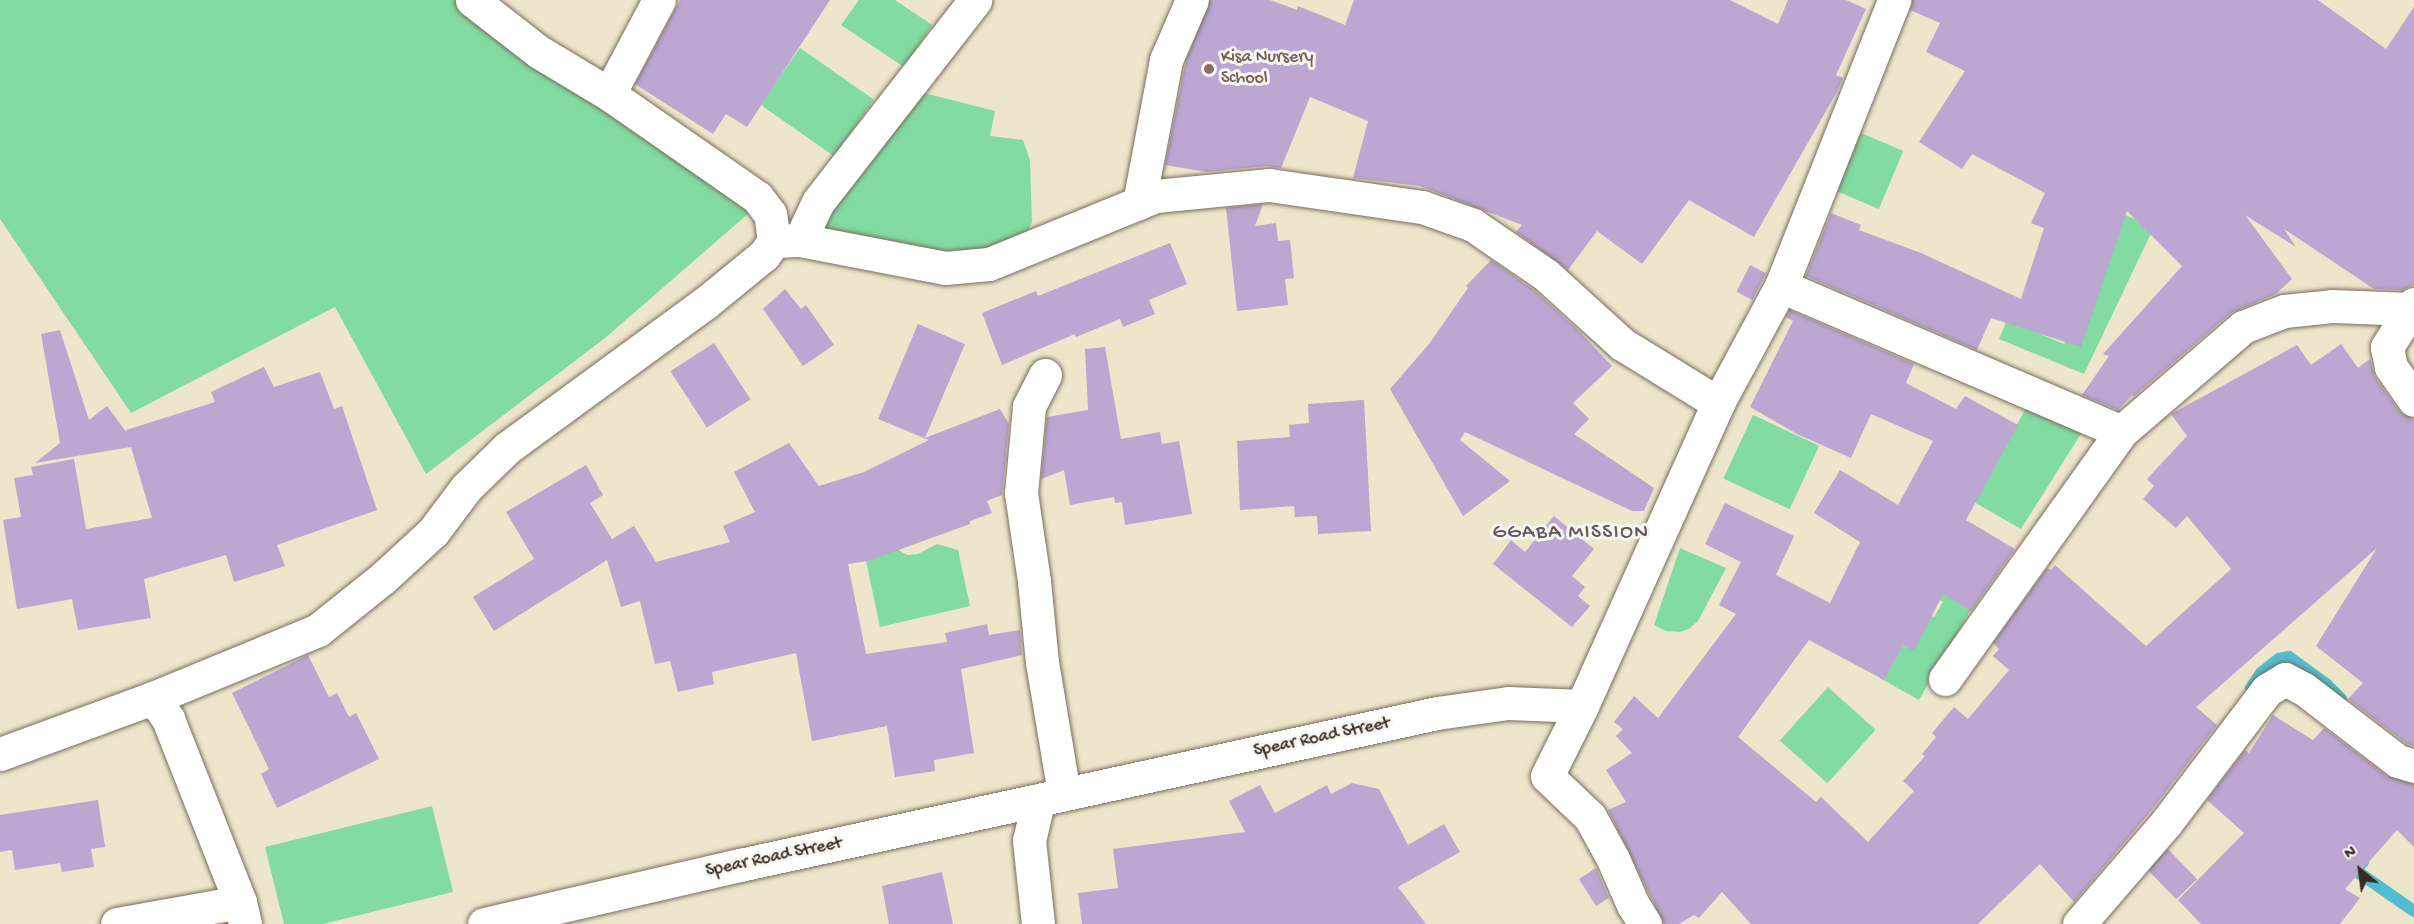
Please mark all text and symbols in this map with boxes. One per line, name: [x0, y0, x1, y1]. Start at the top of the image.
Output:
place label: Kisa Nursery School: [1221, 48, 1313, 90]
marker: Kisa Nursery School: [1202, 62, 1216, 76]
district label: GGABA MISSION: [1493, 521, 1649, 547]
street label: Spear Road Street: [1252, 713, 1392, 763]
street label: Spear Road Street: [704, 833, 844, 883]
north arrow: [2330, 840, 2390, 900]
text: N: [2342, 843, 2360, 865]

